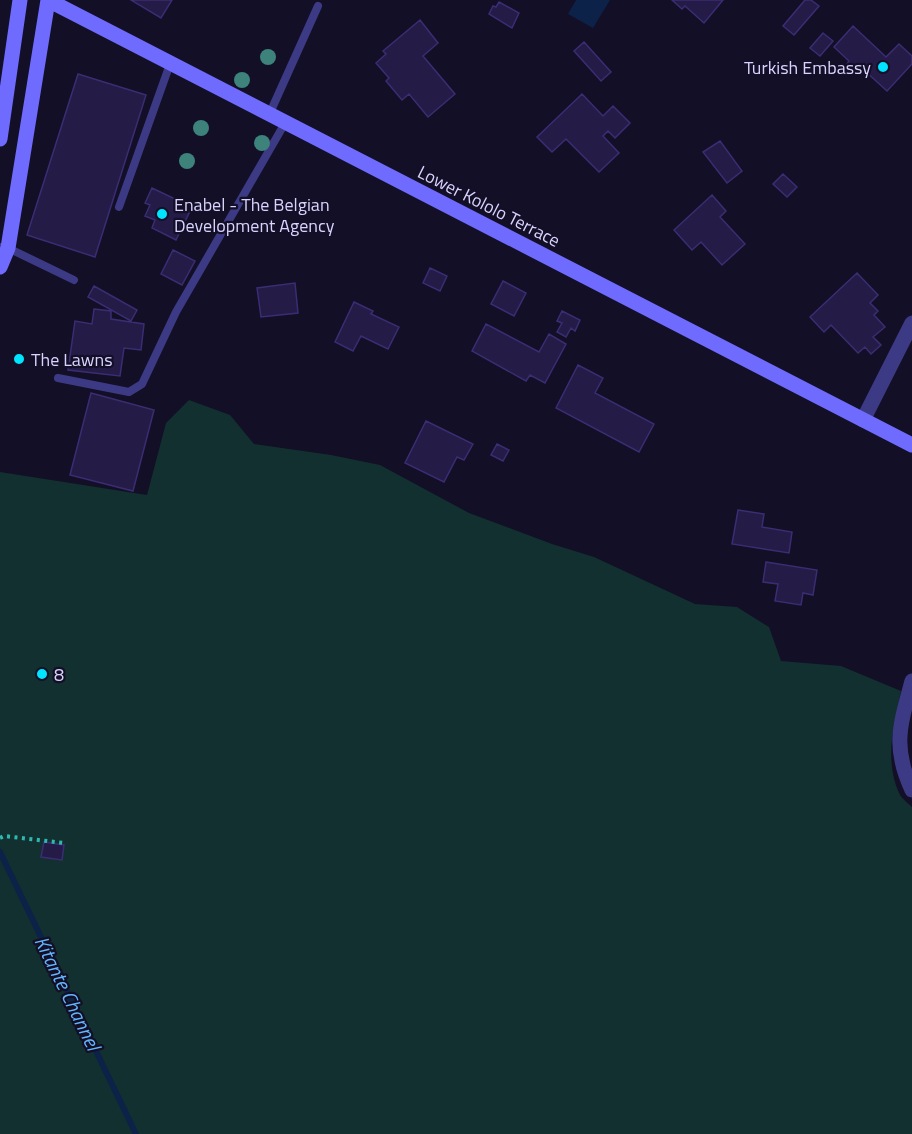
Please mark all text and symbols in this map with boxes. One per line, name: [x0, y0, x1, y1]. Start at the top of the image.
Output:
place label: Turkish Embassy: [744, 54, 871, 81]
marker: Turkish Embassy: [876, 60, 890, 74]
street label: Lower Kololo Terrace: [413, 158, 565, 254]
place label: Enabel - The Belgian Development Agency: [174, 191, 335, 239]
marker: Enabel - The Belgian Development Agency: [155, 207, 169, 221]
place label: The Lawns: [31, 346, 113, 373]
marker: The Lawns: [12, 352, 26, 366]
place label: 8: [54, 661, 64, 688]
marker: 8: [35, 667, 49, 681]
water label: Kitante Channel: [27, 930, 110, 1058]

